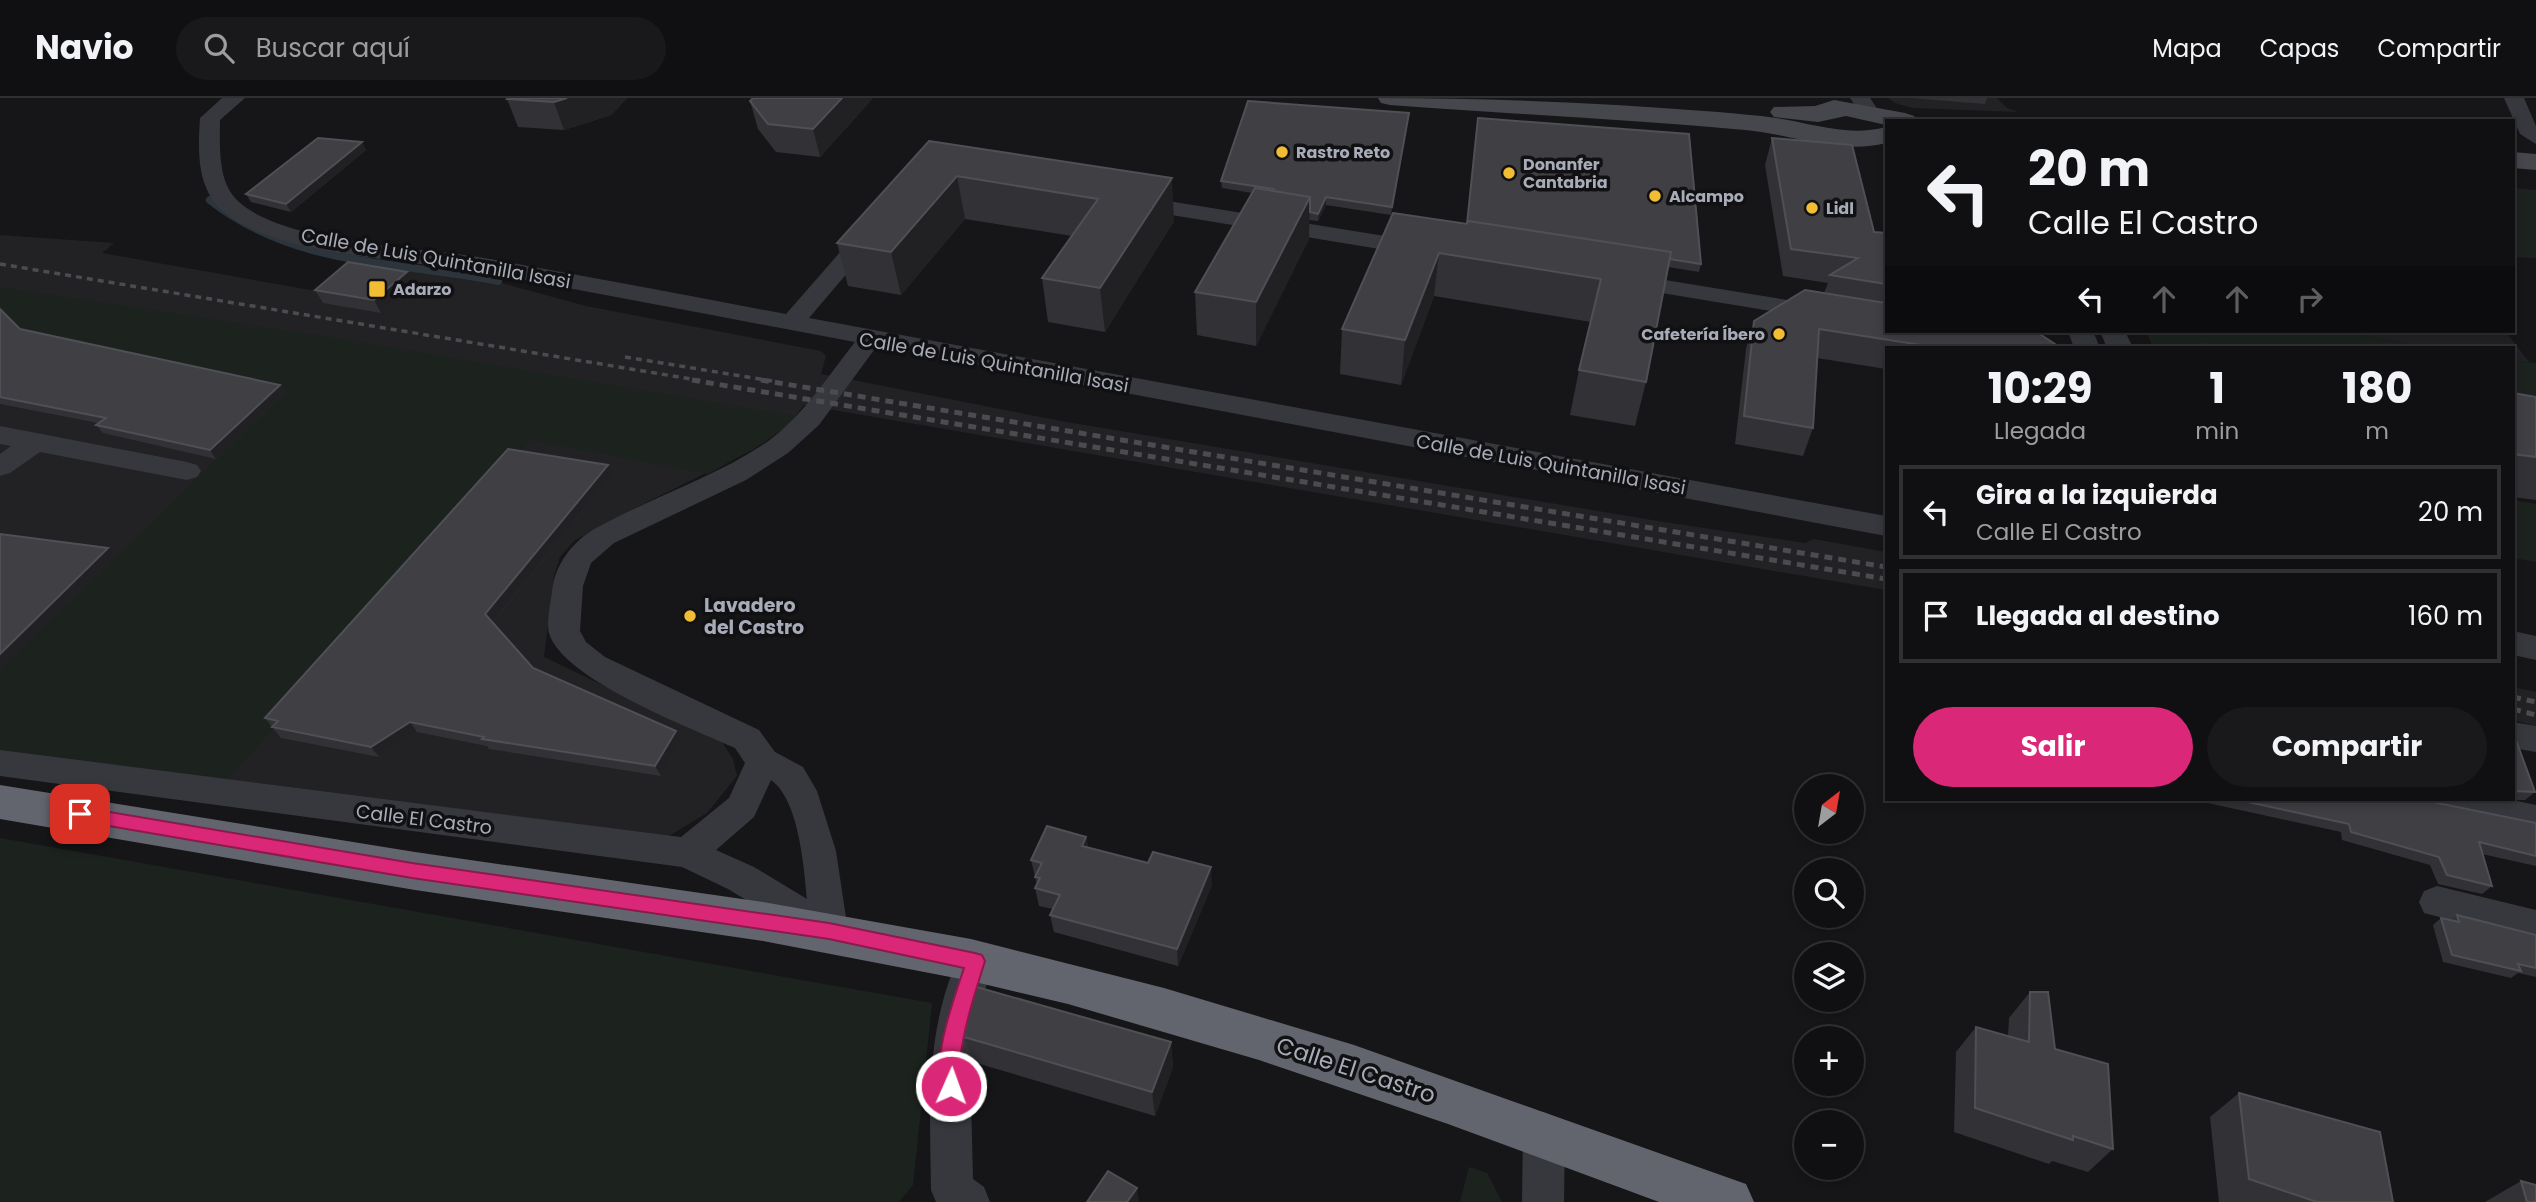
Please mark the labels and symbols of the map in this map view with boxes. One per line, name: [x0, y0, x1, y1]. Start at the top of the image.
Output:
place label: Rastro Reto: [1296, 141, 1390, 164]
marker: Rastro Reto: [1274, 144, 1290, 160]
place label: Donanfer Cantabria: [1523, 153, 1608, 194]
marker: Donanfer Cantabria: [1501, 165, 1517, 181]
place label: Alcampo: [1669, 185, 1744, 208]
marker: Alcampo: [1647, 188, 1663, 204]
place label: Lidl: [1826, 197, 1854, 220]
marker: Lidl: [1804, 200, 1820, 216]
street label: Calle de Luis Quintanilla Isasi: [299, 221, 573, 296]
place label: Adarzo: [393, 278, 452, 301]
marker: Adarzo: [367, 279, 387, 299]
place label: Cafetería Íbero: [1641, 323, 1765, 346]
street label: Calle de Luis Quintanilla Isasi: [857, 325, 1131, 400]
marker: Cafetería Íbero: [1771, 326, 1787, 342]
street label: Calle de Luis Quintanilla Isasi: [1414, 427, 1688, 502]
place label: Lavadero del Castro: [704, 592, 804, 641]
marker: Lavadero del Castro: [682, 608, 698, 624]
north arrow: [1794, 774, 1864, 844]
pin: [50, 784, 110, 844]
street label: Calle El Castro: [354, 798, 493, 841]
street label: Calle El Castro: [1272, 1029, 1440, 1111]
position arrow: [914, 1049, 988, 1123]

